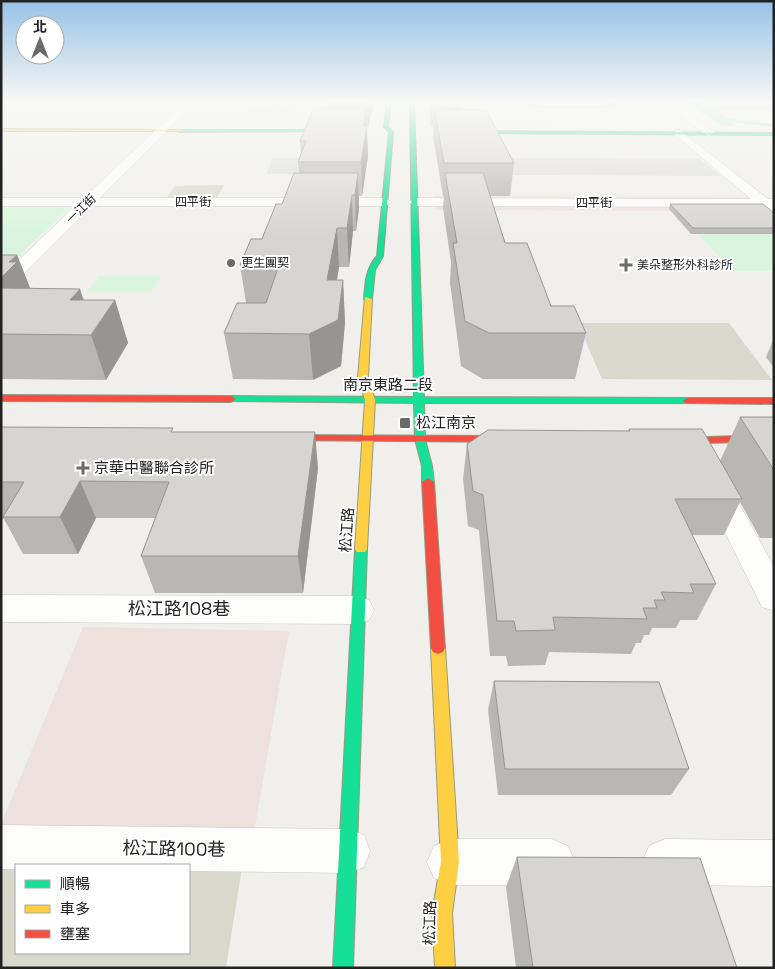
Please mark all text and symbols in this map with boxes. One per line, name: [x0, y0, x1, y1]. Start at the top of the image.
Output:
north arrow: [15, 15, 65, 65]
text: 北: [33, 18, 47, 36]
street label: 一江街: [62, 191, 100, 227]
street label: 四平街: [175, 194, 211, 210]
street label: 四平街: [576, 195, 612, 211]
place label: 更生團契: [241, 255, 289, 271]
marker: 更生團契: [225, 257, 237, 269]
place label: 美朵整形外科診所: [637, 257, 733, 273]
marker: 美朵整形外科診所: [619, 258, 633, 272]
street label: 南京東路二段: [343, 375, 433, 394]
place label: 松江南京: [416, 413, 476, 432]
marker: 松江南京: [398, 416, 412, 430]
place label: 京華中醫聯合診所: [94, 458, 214, 477]
marker: 京華中醫聯合診所: [76, 461, 90, 475]
street label: 松江路: [335, 507, 358, 553]
street label: 松江路108巷: [128, 597, 230, 620]
street label: 松江路100巷: [123, 836, 226, 861]
legend: [15, 864, 190, 954]
text: 順暢: [60, 874, 90, 893]
text: 車多: [60, 899, 90, 918]
street label: 松江路: [420, 900, 439, 946]
text: 壅塞: [60, 924, 90, 943]

